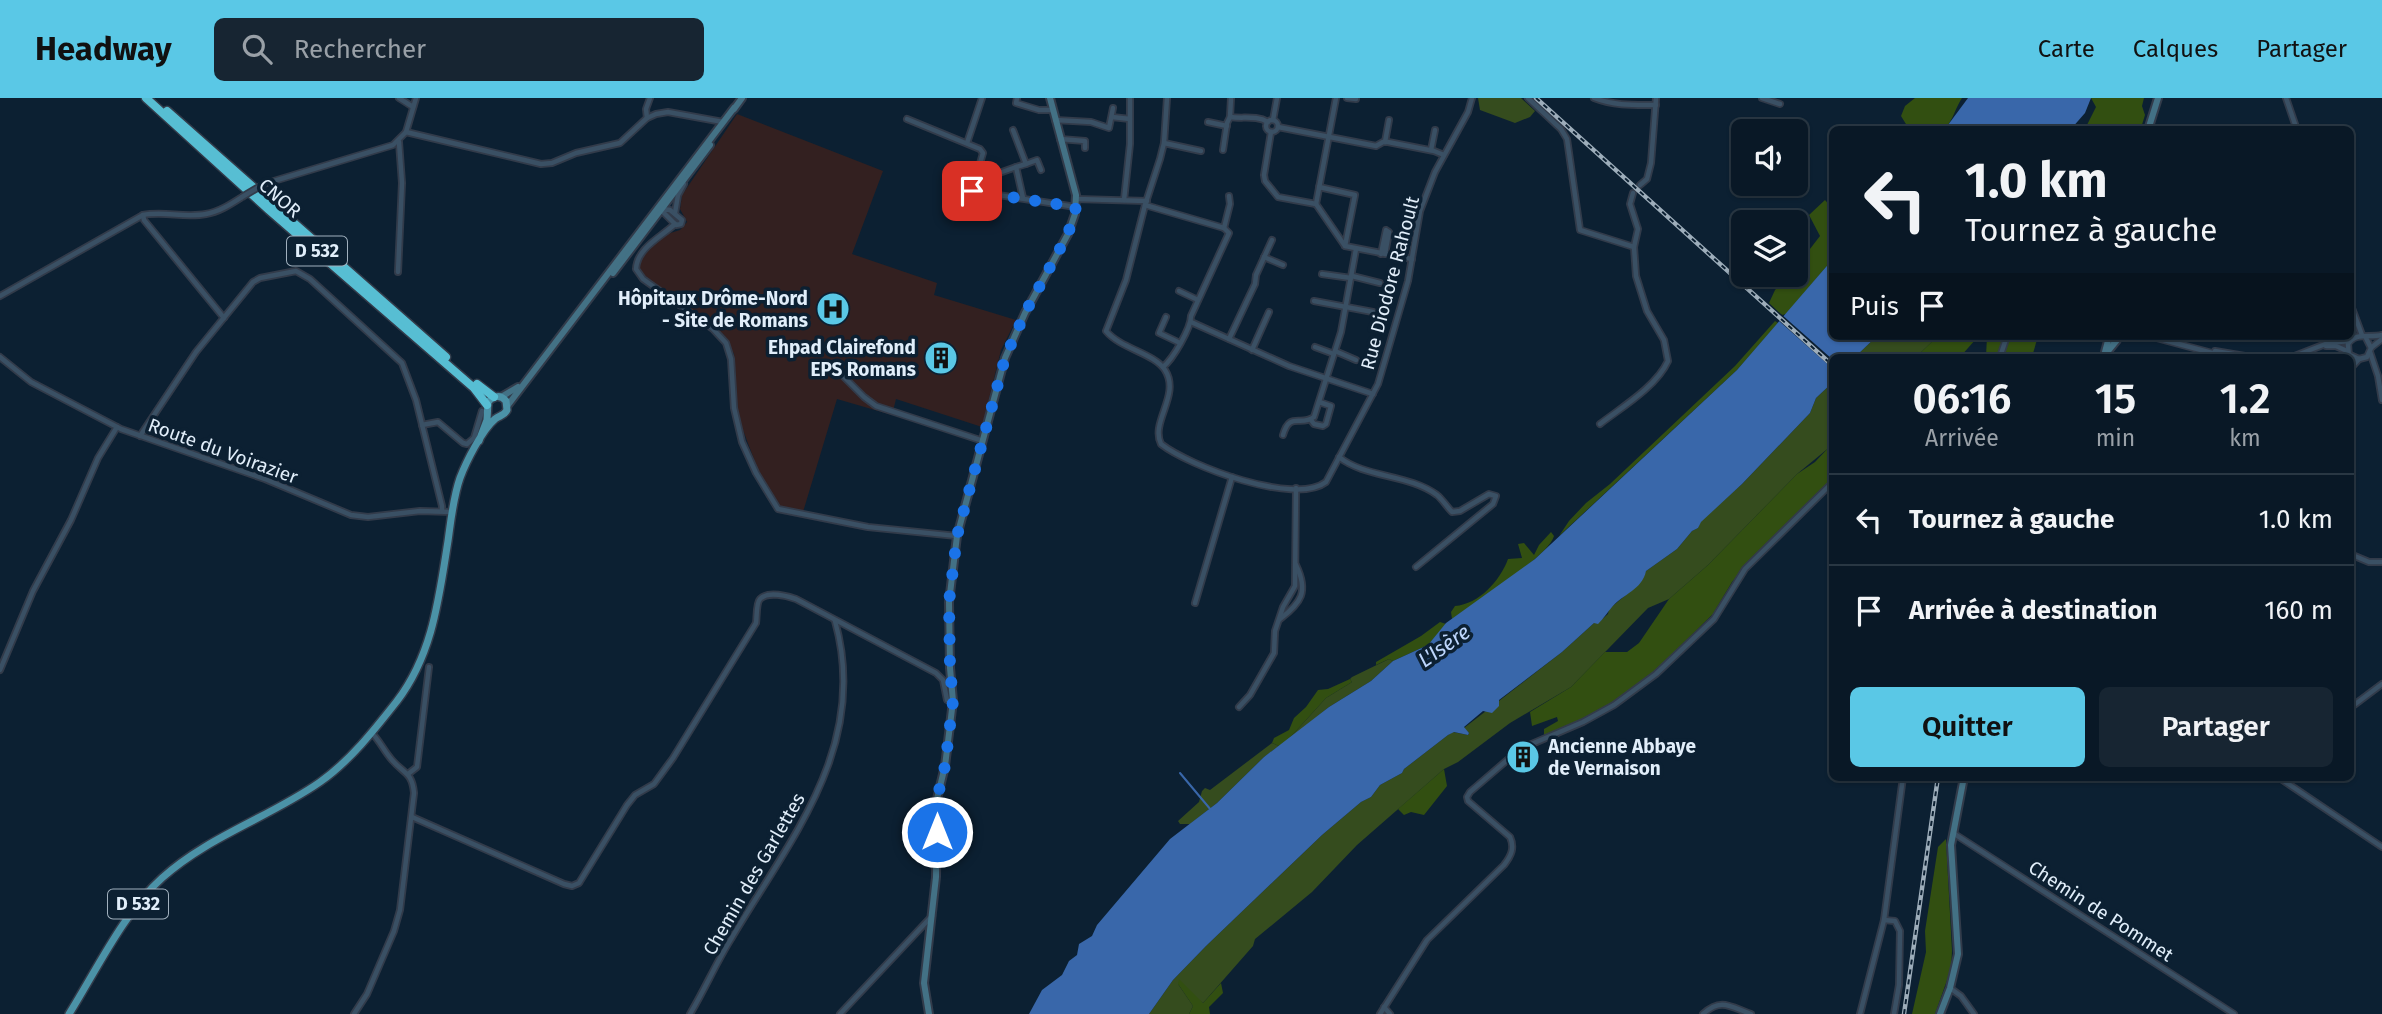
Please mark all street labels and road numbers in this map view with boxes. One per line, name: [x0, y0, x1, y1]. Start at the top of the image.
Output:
street label: CNOR: [254, 173, 306, 223]
street label: Rue Diodore Rahoult: [1356, 194, 1424, 372]
road number: D 532: [287, 236, 347, 266]
street label: Route du Voirazier: [145, 413, 302, 489]
street label: Chemin des Garlettes: [698, 789, 810, 959]
street label: Chemin de Pommet: [2024, 856, 2178, 966]
road number: D 532: [108, 890, 168, 918]

